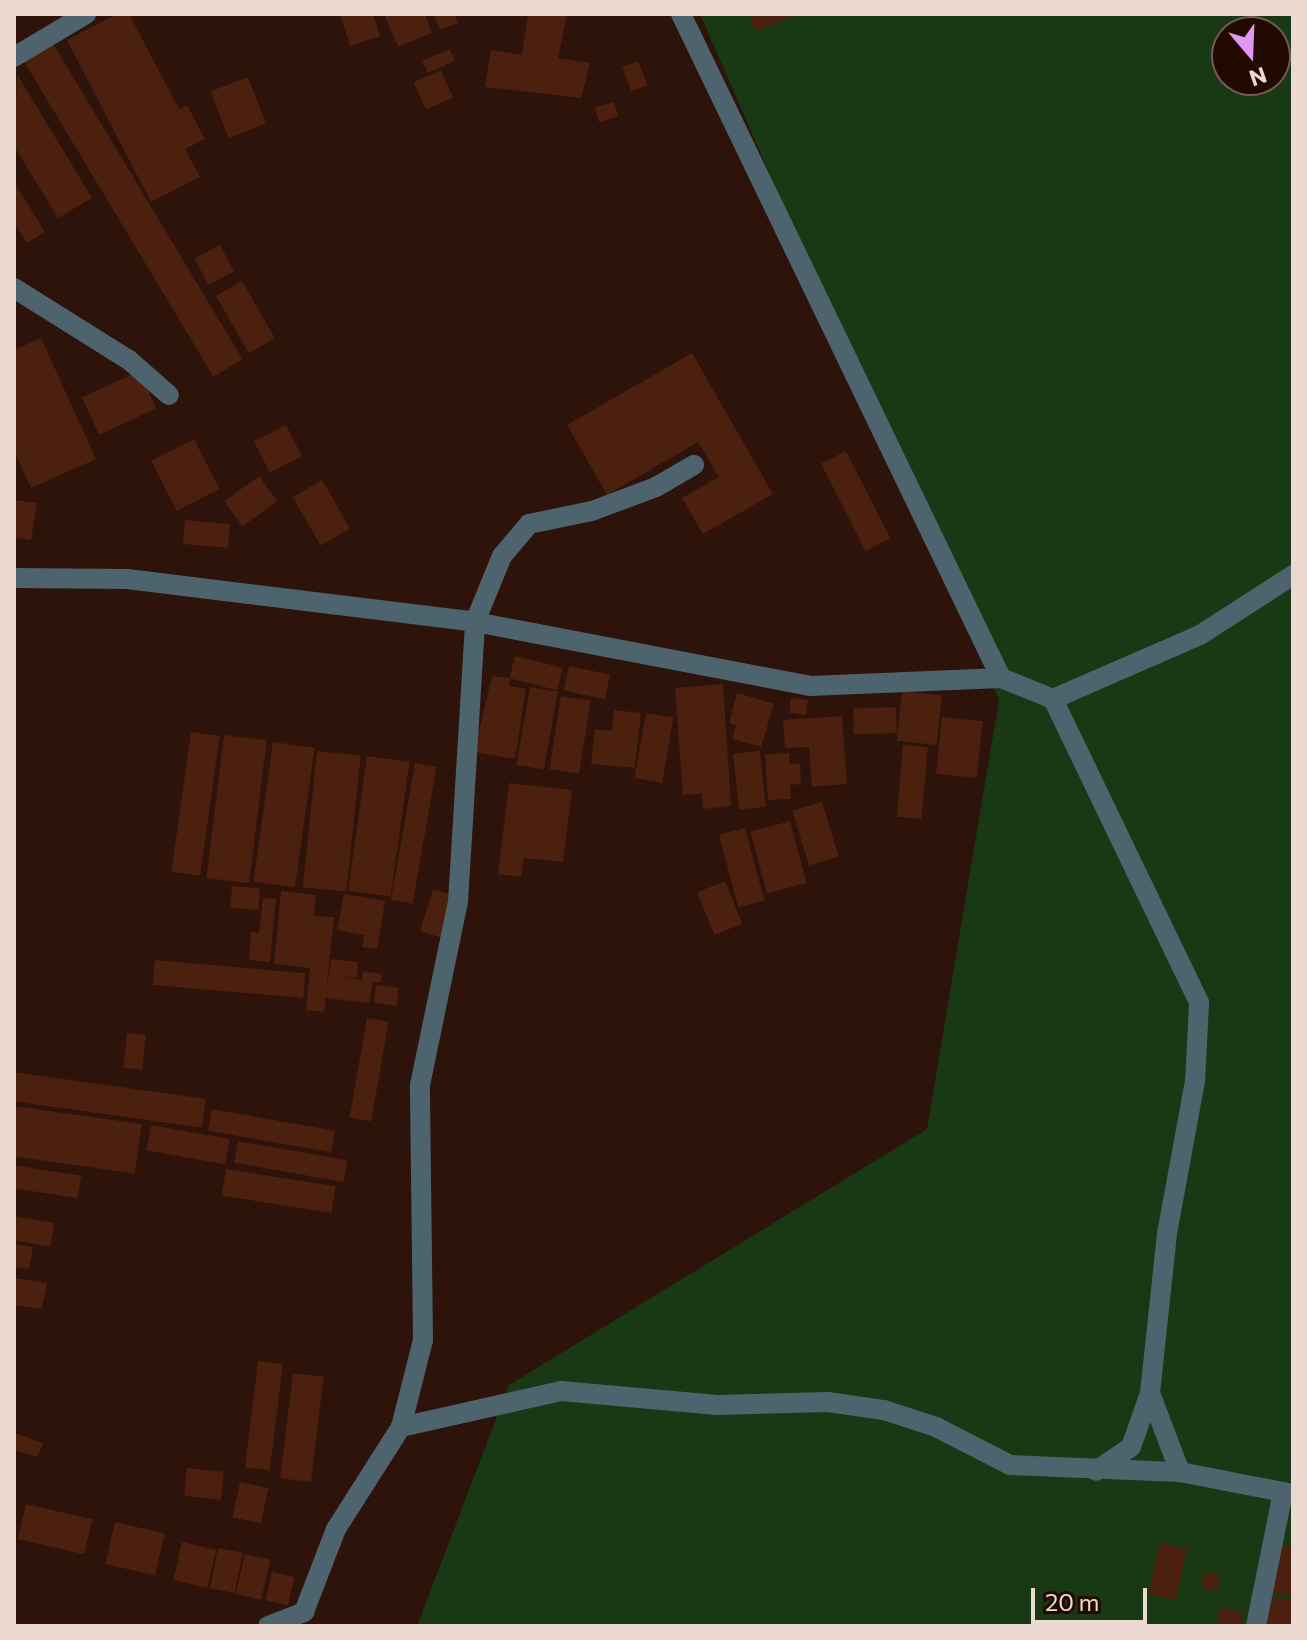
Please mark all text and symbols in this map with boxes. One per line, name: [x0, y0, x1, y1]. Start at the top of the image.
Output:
north arrow: [1211, 16, 1291, 96]
text: N: [1246, 62, 1271, 93]
scale bar: [1035, 1572, 1151, 1622]
text: 20 m: [1045, 1587, 1099, 1616]

